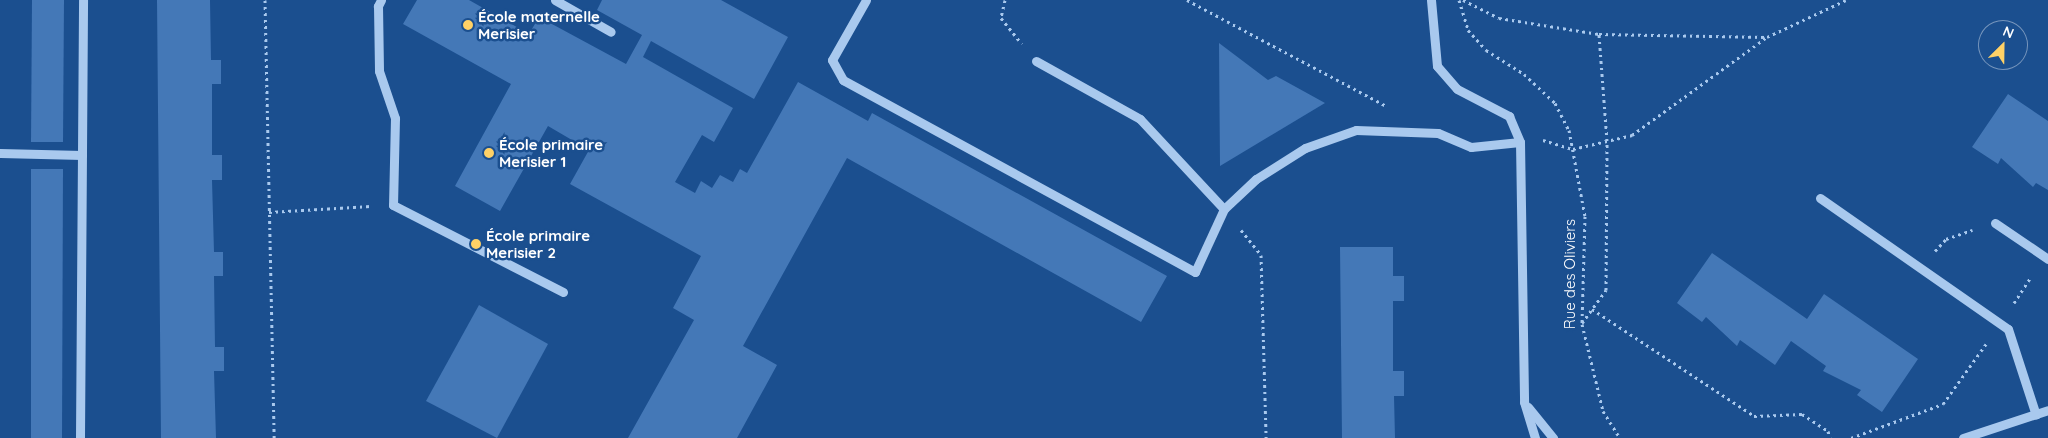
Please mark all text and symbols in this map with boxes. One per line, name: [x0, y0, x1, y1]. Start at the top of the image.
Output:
place label: École maternelle Merisier: [478, 7, 600, 42]
marker: École maternelle Merisier: [462, 19, 474, 31]
north arrow: [1978, 20, 2028, 70]
text: N: [2000, 22, 2017, 42]
place label: École primaire Merisier 1: [499, 135, 603, 170]
marker: École primaire Merisier 1: [483, 147, 495, 159]
street label: Rue des Oliviers: [1561, 219, 1579, 329]
place label: École primaire Merisier 2: [486, 226, 590, 261]
marker: École primaire Merisier 2: [470, 238, 482, 250]

